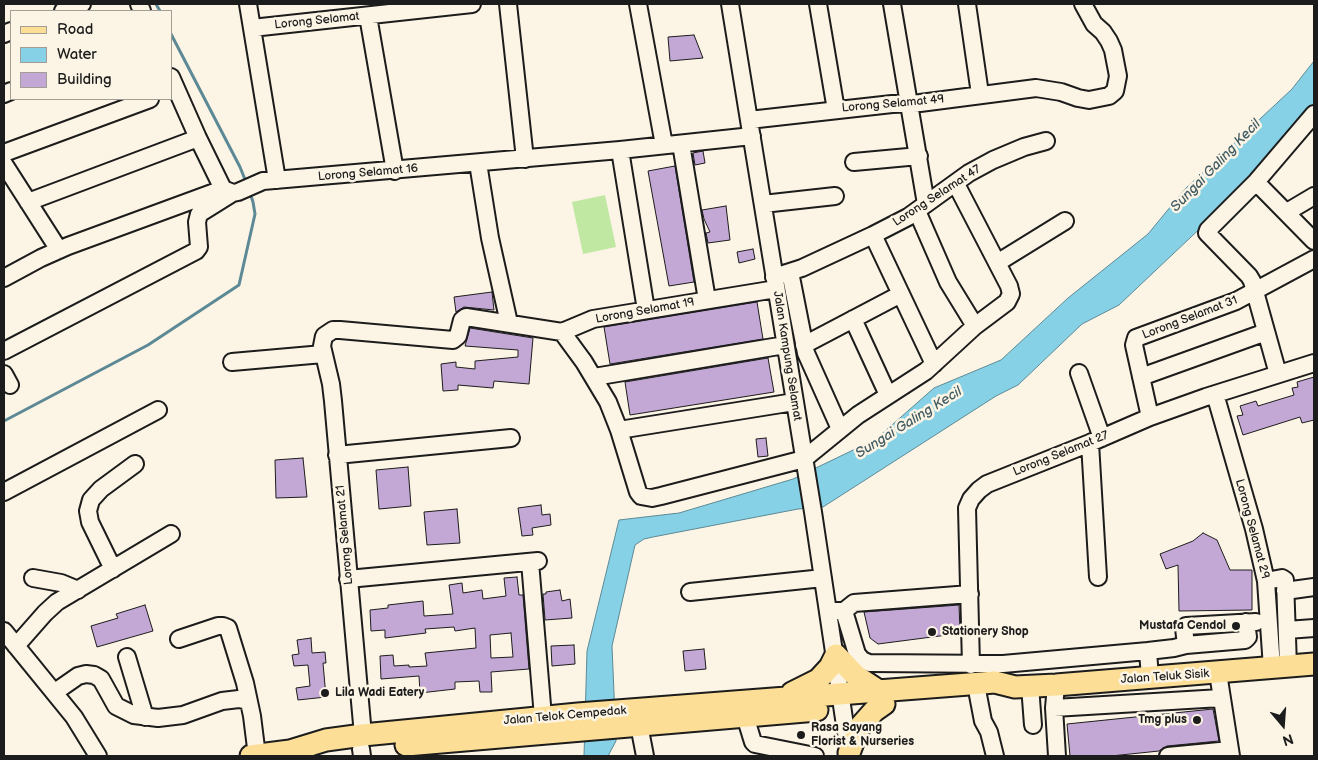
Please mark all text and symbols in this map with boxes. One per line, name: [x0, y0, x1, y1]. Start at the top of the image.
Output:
street label: Lorong Selamat: [274, 9, 360, 33]
legend: [10, 10, 172, 100]
text: Road: [57, 20, 93, 39]
text: Water: [57, 45, 97, 64]
text: Building: [57, 70, 112, 89]
street label: Lorong Selamat 49: [841, 92, 945, 116]
water label: Sungai Galing Kecil: [1168, 116, 1264, 216]
street label: Lorong Selamat 16: [317, 161, 419, 185]
street label: Lorong Selamat 47: [890, 162, 984, 230]
street label: Jalan Kampung Selamat: [770, 290, 804, 422]
street label: Lorong Selamat 31: [1140, 293, 1240, 343]
street label: Lorong Selamat 19: [594, 295, 696, 327]
water label: Sungai Galing Kecil: [853, 384, 965, 462]
street label: Lorong Selamat 27: [1011, 428, 1111, 480]
street label: Lorong Selamat 29: [1232, 478, 1272, 580]
street label: Lorong Selamat 21: [333, 484, 357, 586]
place label: Mustafa Cendol: [1139, 619, 1226, 633]
marker: Mustafa Cendol: [1230, 620, 1242, 632]
place label: Stationery Shop: [942, 625, 1029, 639]
marker: Stationery Shop: [926, 626, 938, 638]
street label: Jalan Teluk Sisik: [1120, 667, 1210, 687]
place label: Lila Wadi Eatery: [335, 686, 424, 700]
marker: Lila Wadi Eatery: [319, 687, 331, 699]
north arrow: [1258, 700, 1308, 750]
street label: Jalan Telok Cempedak: [503, 703, 627, 729]
place label: Tmg plus: [1138, 713, 1187, 727]
marker: Tmg plus: [1191, 714, 1203, 726]
place label: Rasa Sayang Florist & Nurseries: [811, 721, 914, 749]
marker: Rasa Sayang Florist & Nurseries: [795, 729, 807, 741]
text: N: [1280, 730, 1295, 749]

